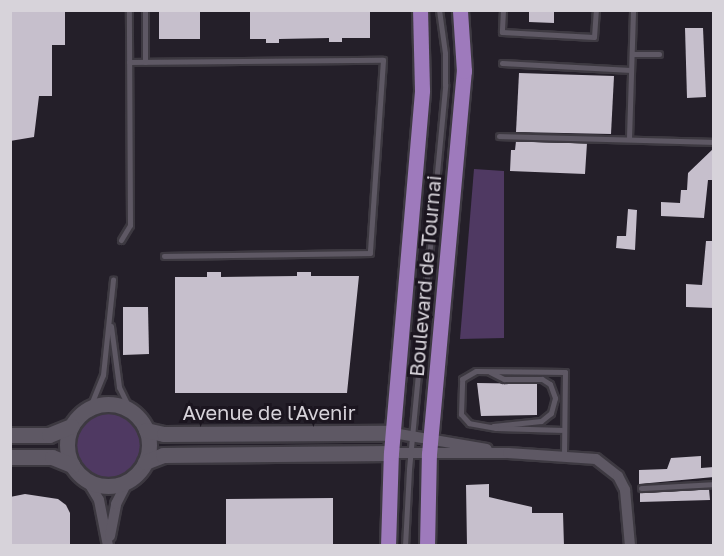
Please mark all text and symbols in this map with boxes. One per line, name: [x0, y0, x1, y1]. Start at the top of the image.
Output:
street label: Boulevard de Tournai: [404, 174, 446, 378]
street label: Avenue de l'Avenir: [183, 400, 355, 424]

